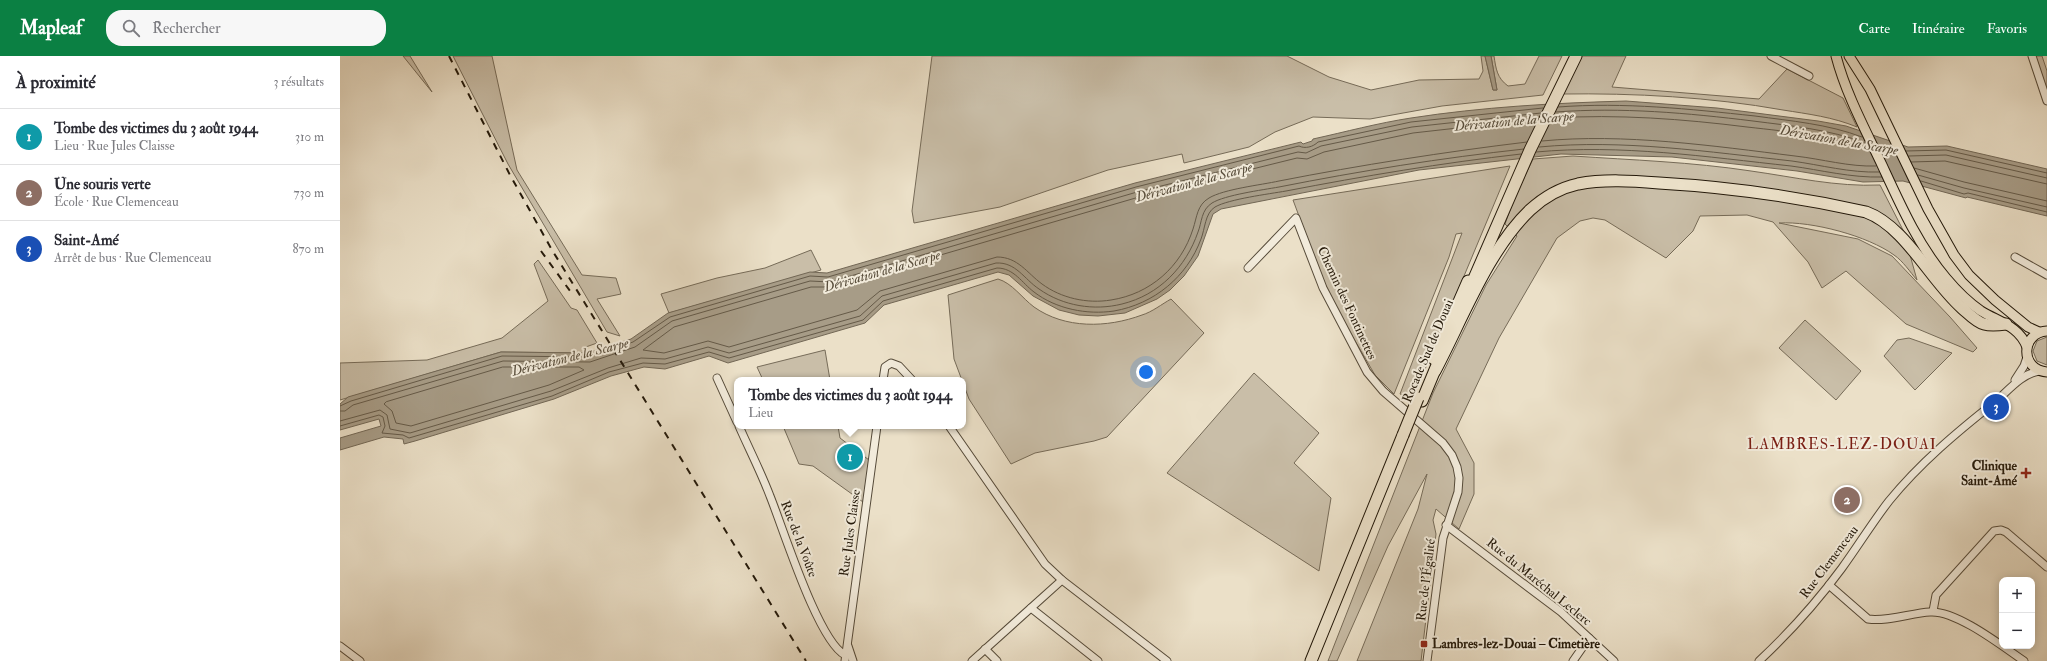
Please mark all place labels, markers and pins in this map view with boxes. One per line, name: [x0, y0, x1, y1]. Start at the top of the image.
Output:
pin: 3: [1983, 392, 2009, 422]
pin: 1: [837, 442, 863, 472]
place label: Clinique Saint-Amé: [1961, 458, 2018, 489]
marker: Clinique Saint-Amé: [2020, 467, 2032, 479]
pin: 2: [1834, 485, 1860, 515]
place label: Lambres-lez-Douai – Cimetière: [1432, 636, 1600, 652]
marker: Lambres-lez-Douai – Cimetière: [1419, 639, 1429, 649]

